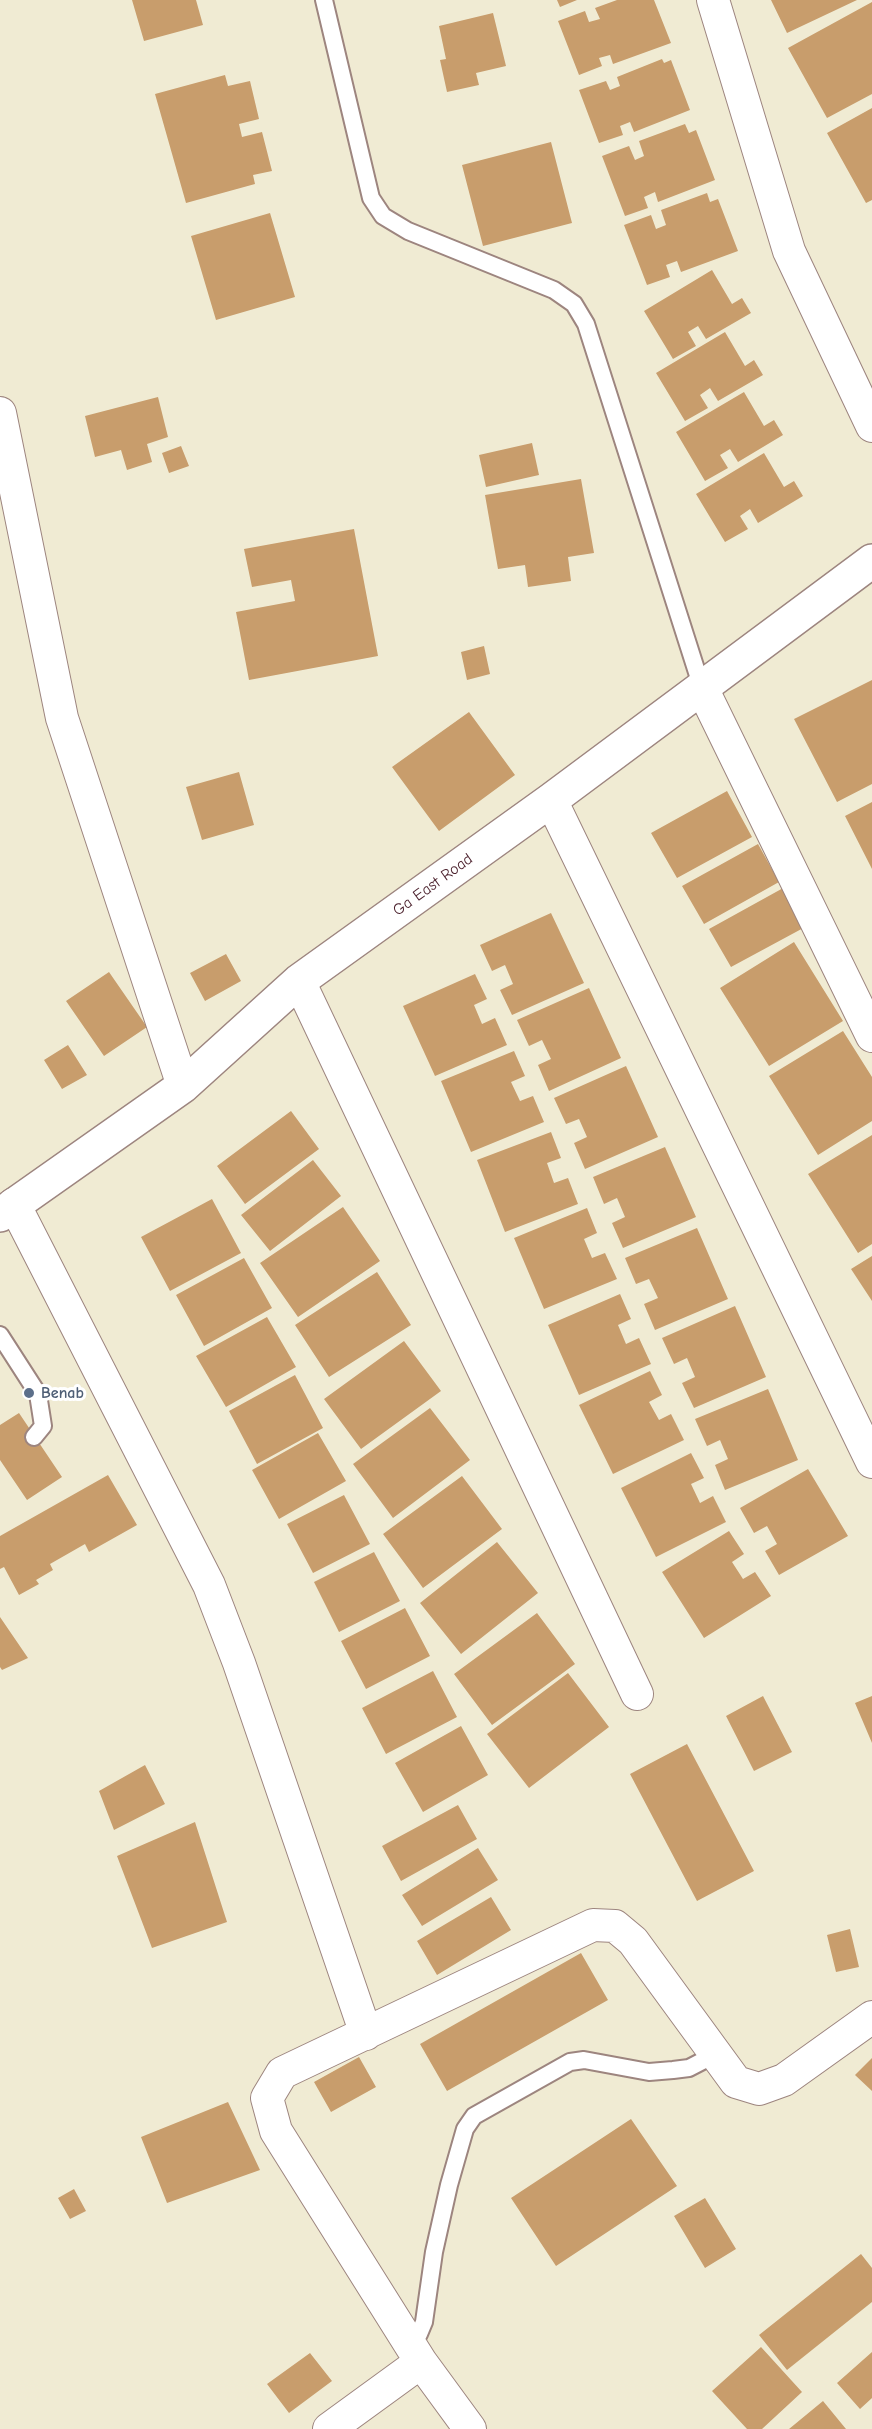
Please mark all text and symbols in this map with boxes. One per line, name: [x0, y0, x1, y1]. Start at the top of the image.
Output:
street label: Ga East Road: [389, 850, 477, 920]
place label: Benab: [41, 1383, 84, 1403]
marker: Benab: [22, 1386, 36, 1400]

